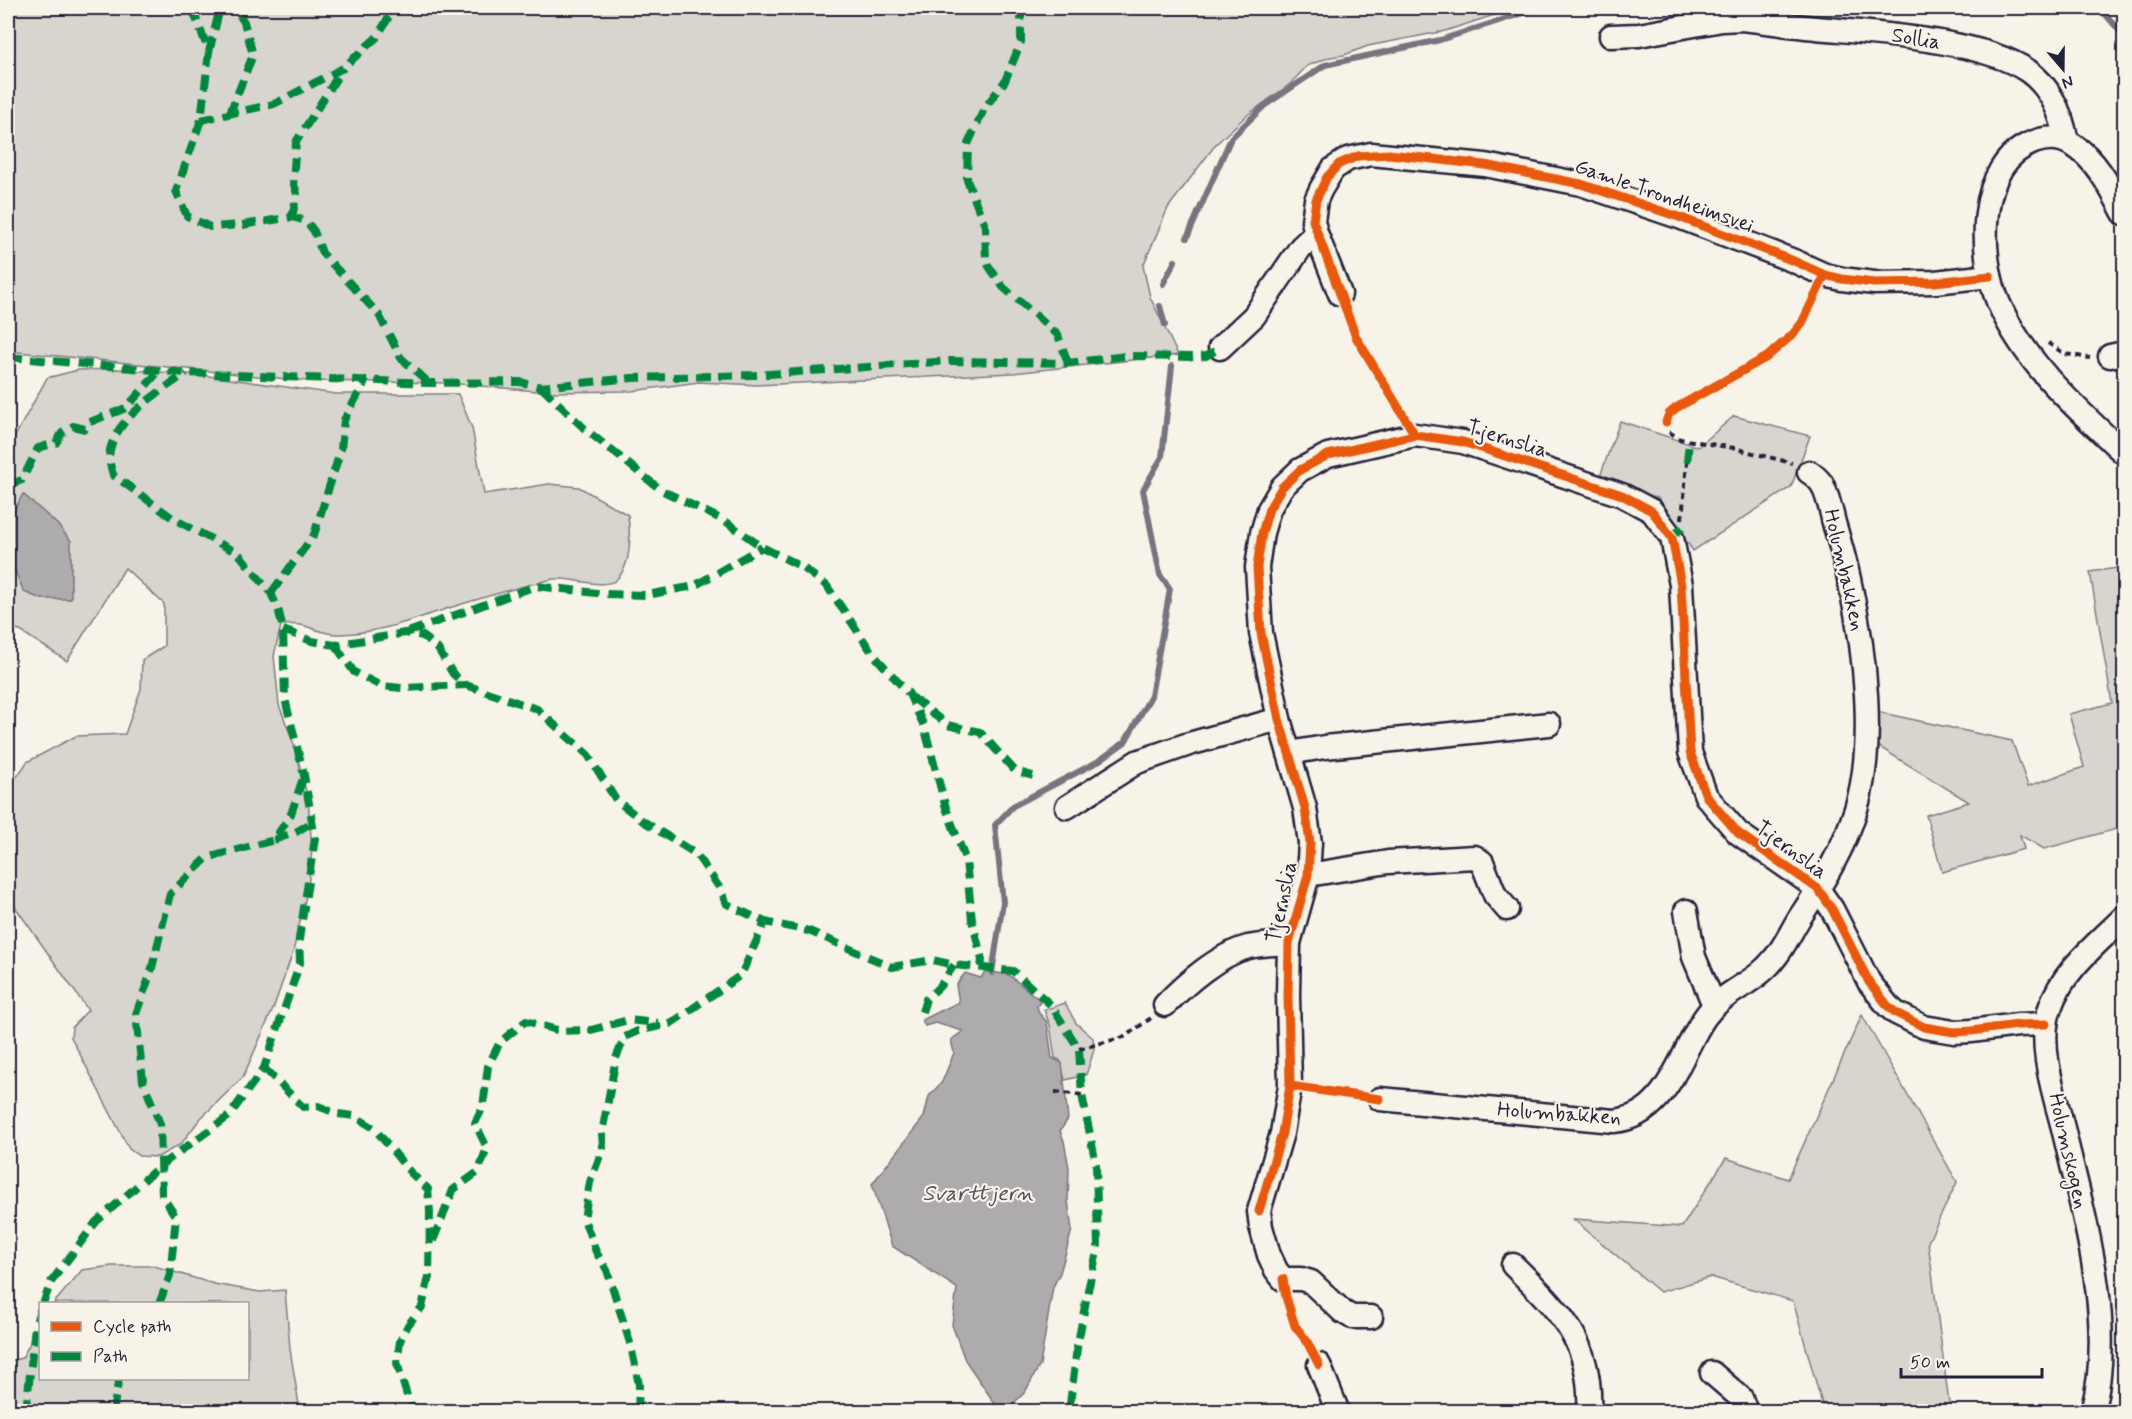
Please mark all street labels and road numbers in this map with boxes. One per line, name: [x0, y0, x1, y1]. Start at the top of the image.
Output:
street label: Sollia: [1890, 21, 1942, 57]
street label: Gamle Trondheimsvei: [1571, 152, 1757, 240]
street label: Tjernslia: [1463, 413, 1551, 465]
street label: Holumbakken: [1816, 506, 1872, 634]
street label: Tjernslia: [1749, 814, 1833, 886]
street label: Tjernslia: [1260, 859, 1304, 945]
street label: Holumskogen: [2040, 1090, 2095, 1212]
street label: Holumbakken: [1496, 1096, 1622, 1132]

